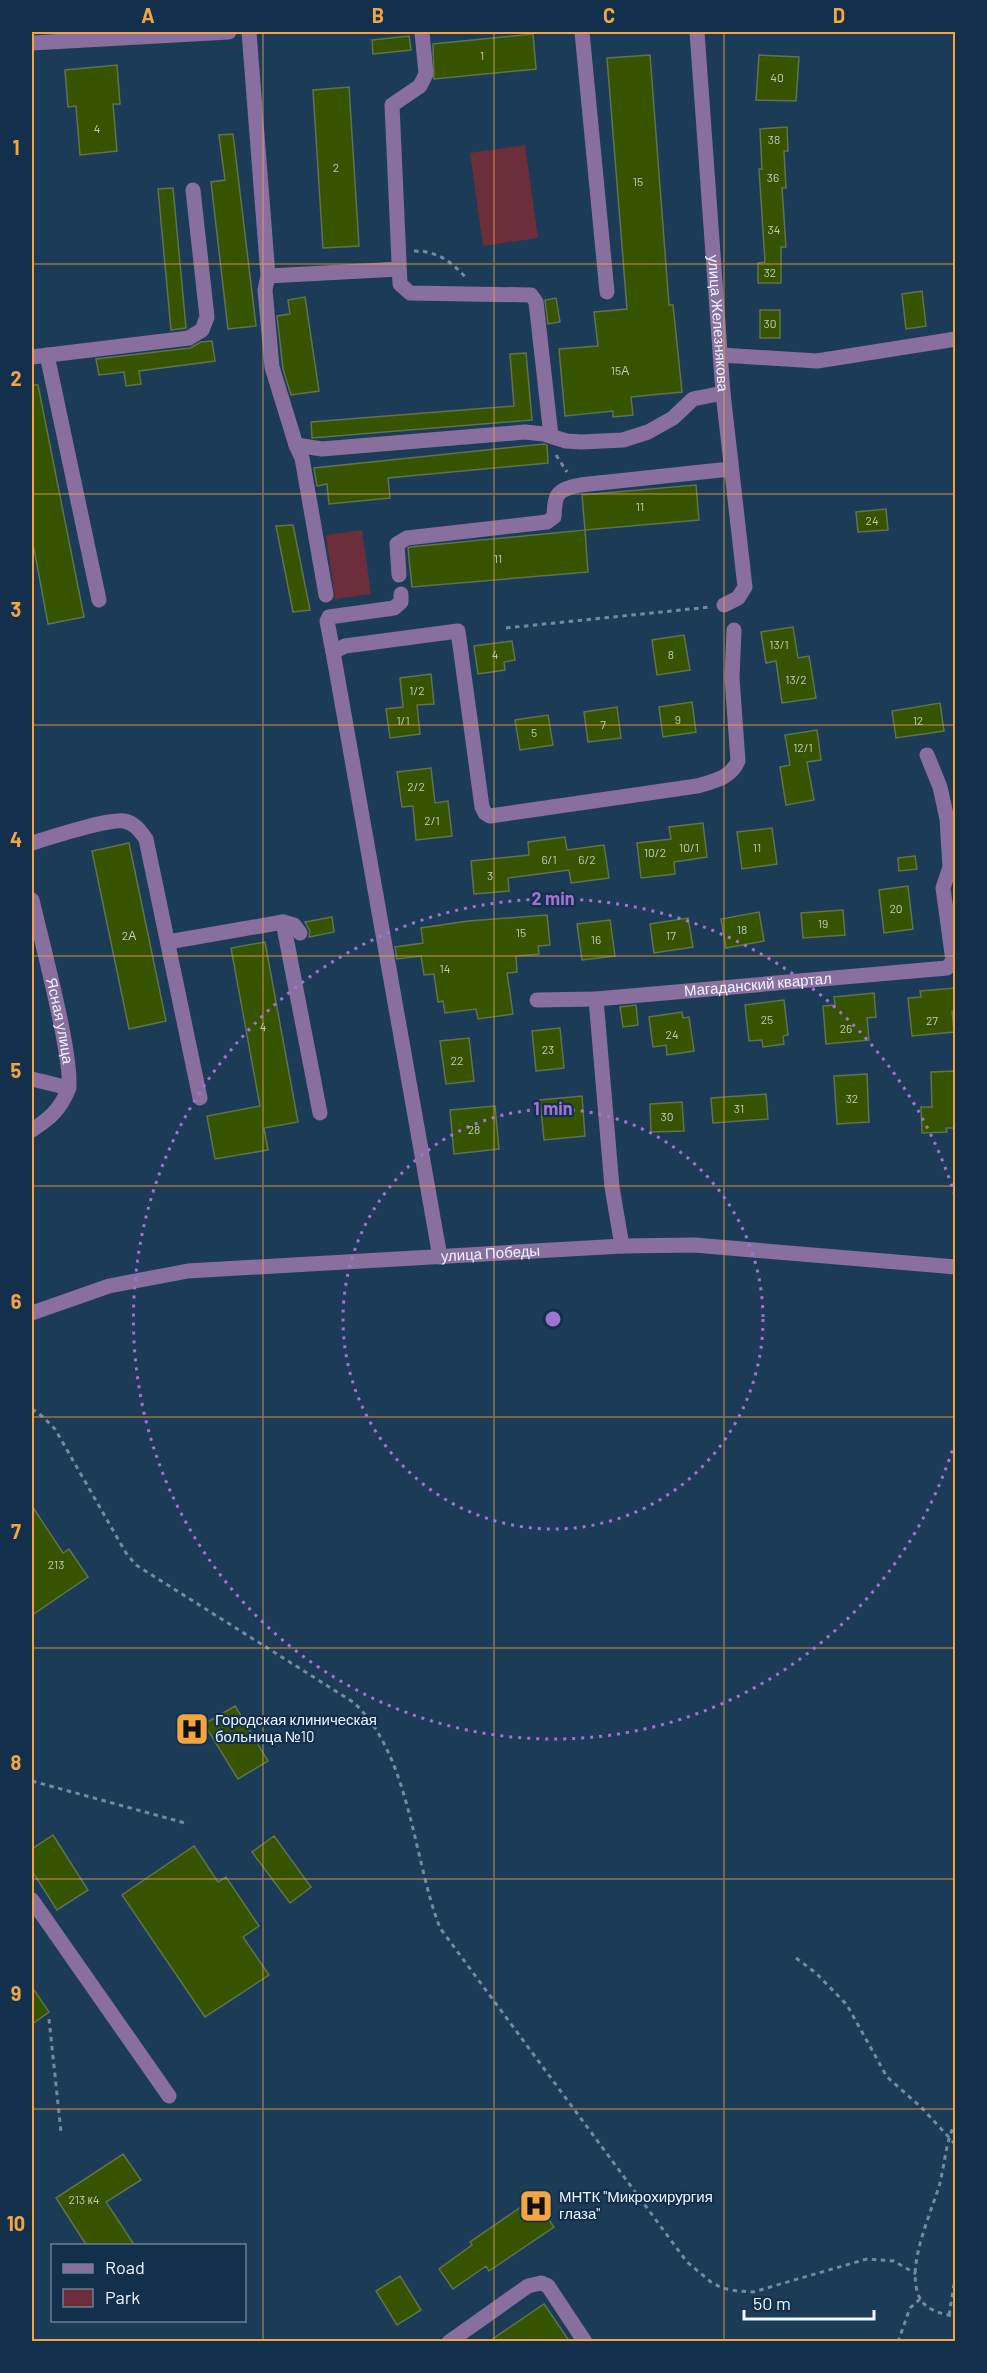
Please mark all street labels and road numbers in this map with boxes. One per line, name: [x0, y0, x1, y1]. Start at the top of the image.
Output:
street label: улица Железнякова: [705, 254, 733, 393]
street label: Магаданский квартал: [683, 968, 832, 999]
street label: Ясная улица: [43, 976, 78, 1066]
street label: улица Победы: [440, 1241, 541, 1264]

